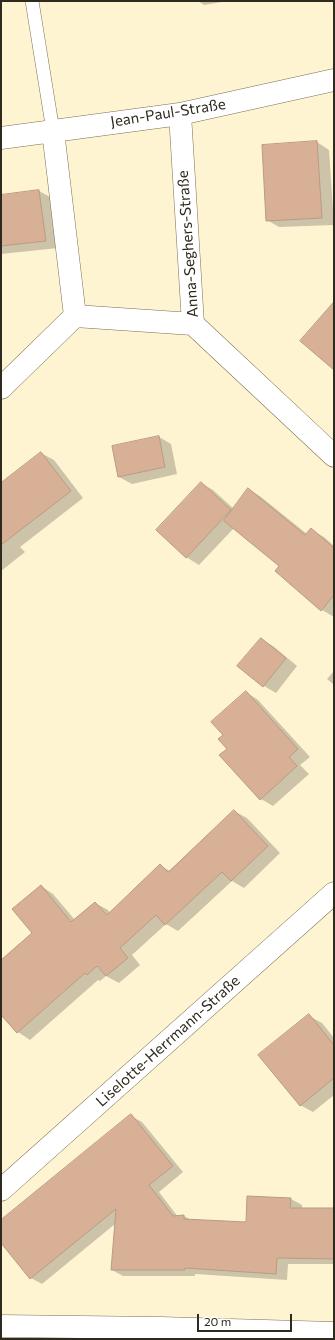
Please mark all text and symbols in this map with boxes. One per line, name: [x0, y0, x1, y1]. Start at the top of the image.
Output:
street label: Jean-Paul-Straße: [109, 95, 227, 131]
street label: Anna-Seghers-Straße: [174, 170, 202, 318]
street label: Liselotte-Herrmann-Straße: [92, 972, 244, 1110]
scale bar: [199, 1306, 294, 1332]
text: 20 m: [204, 1314, 231, 1328]

